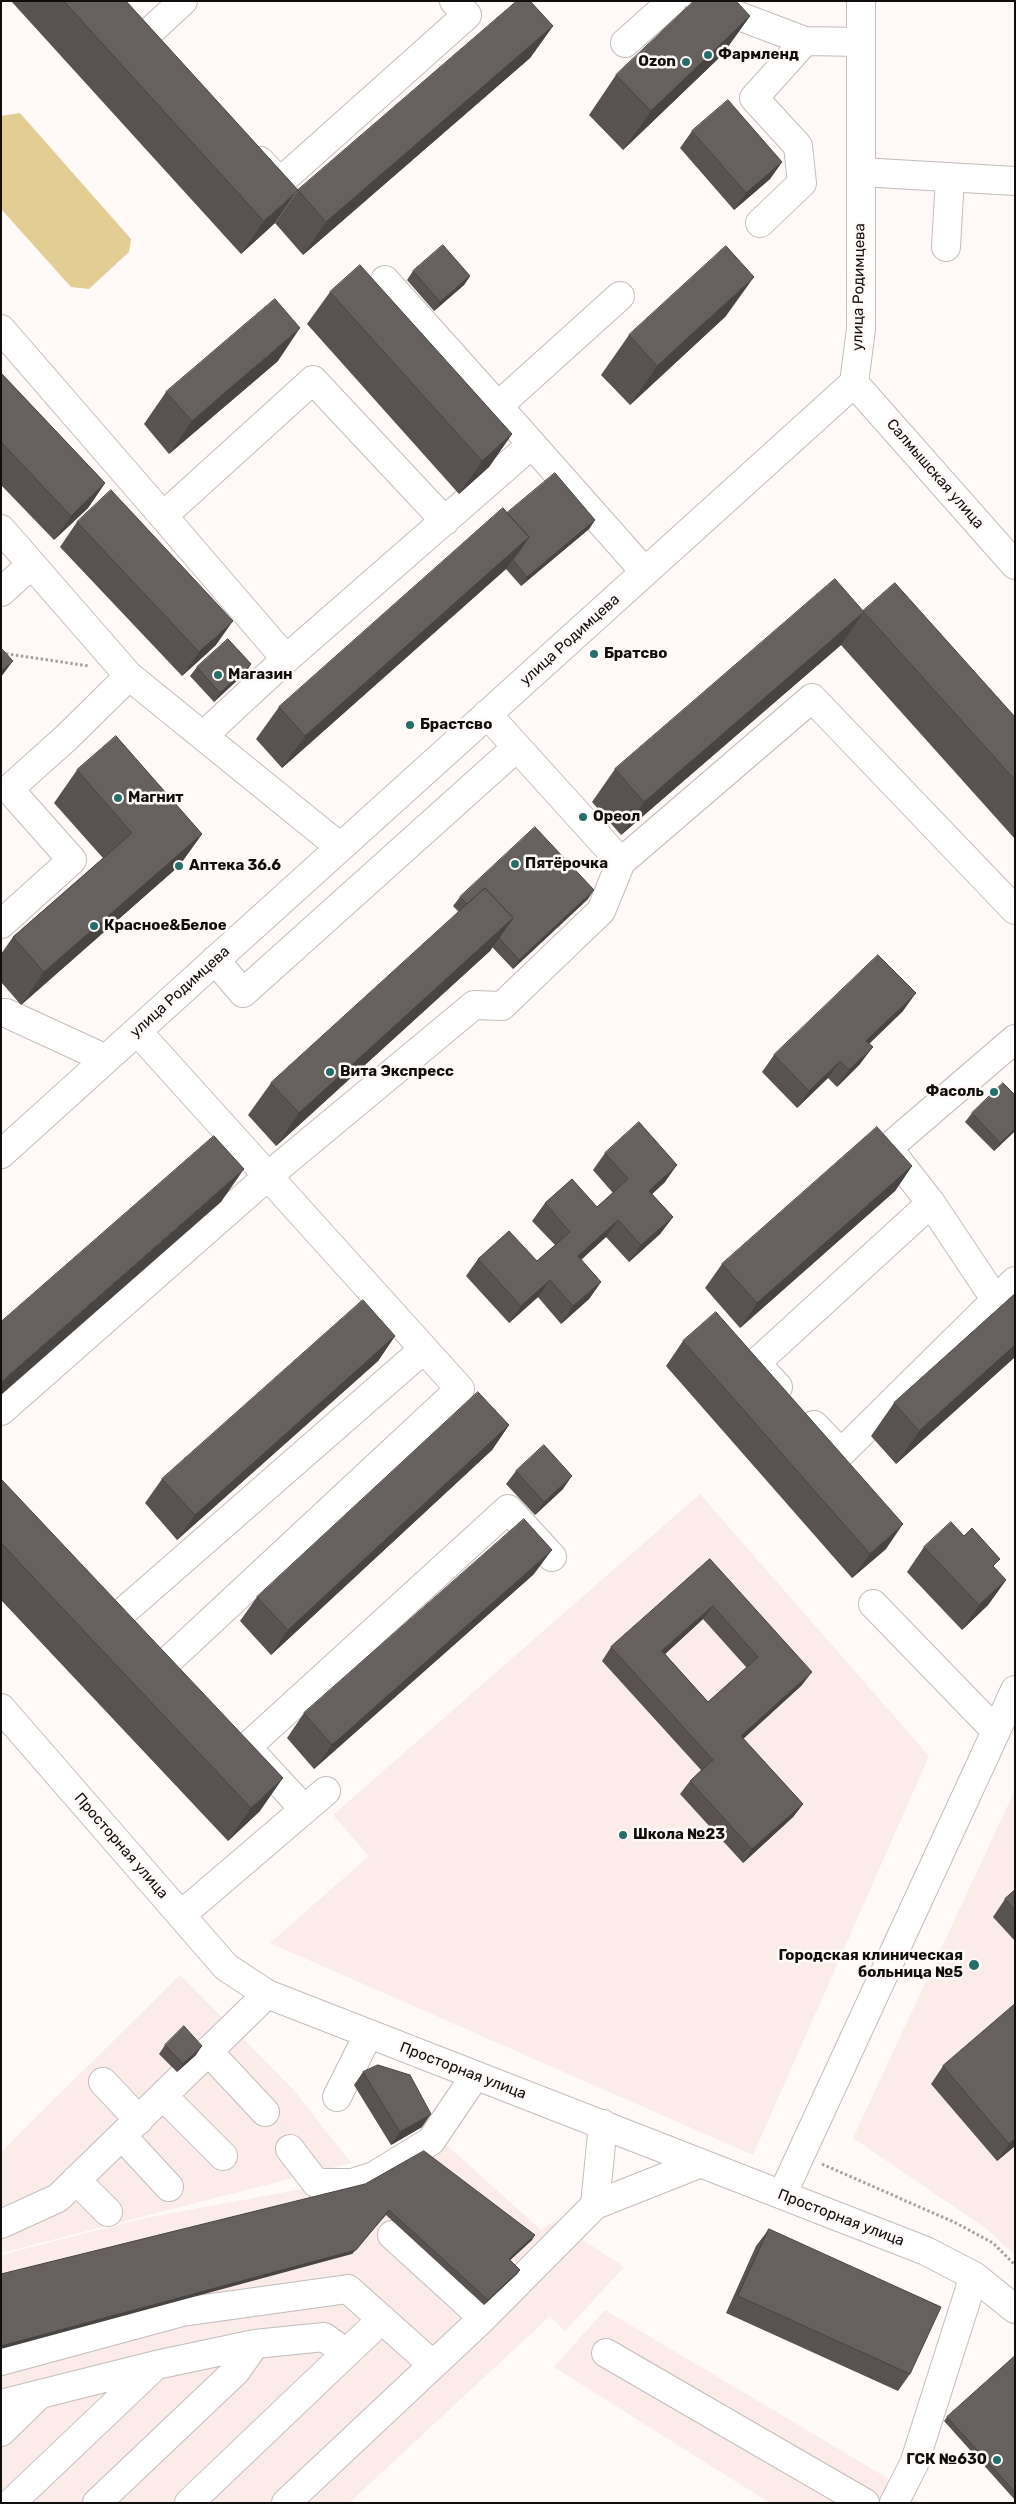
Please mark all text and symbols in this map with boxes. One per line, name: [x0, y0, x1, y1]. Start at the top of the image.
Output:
place label: Фармленд: [718, 46, 799, 64]
marker: Фармленд: [702, 49, 714, 61]
place label: Ozon: [638, 53, 676, 71]
marker: Ozon: [680, 56, 692, 68]
street label: улица Родимцева: [849, 223, 869, 351]
street label: Салмышская улица: [883, 416, 987, 532]
street label: улица Родимцева: [517, 591, 623, 689]
place label: Братсво: [604, 645, 667, 663]
marker: Братсво: [588, 648, 600, 660]
place label: Магазин: [228, 666, 293, 684]
marker: Магазин: [212, 669, 224, 681]
place label: Брастсво: [420, 716, 492, 734]
marker: Брастсво: [404, 719, 416, 731]
place label: Магнит: [128, 789, 184, 807]
marker: Магнит: [112, 792, 124, 804]
place label: Ореол: [593, 808, 640, 826]
marker: Ореол: [577, 811, 589, 823]
place label: Пятёрочка: [525, 855, 608, 873]
place label: Аптека 36.6: [189, 857, 281, 875]
marker: Пятёрочка: [509, 858, 521, 870]
marker: Аптека 36.6: [173, 860, 185, 872]
place label: Красное&Белое: [104, 917, 227, 935]
marker: Красное&Белое: [88, 920, 100, 932]
street label: улица Родимцева: [127, 943, 233, 1041]
place label: Вита Экспресс: [340, 1063, 454, 1081]
marker: Вита Экспресс: [324, 1066, 336, 1078]
place label: Фасоль: [926, 1083, 984, 1101]
marker: Фасоль: [988, 1086, 1000, 1098]
street label: Просторная улица: [70, 1789, 172, 1903]
place label: Школа №23: [633, 1826, 725, 1844]
marker: Школа №23: [617, 1829, 629, 1841]
place label: Городская клиническая больница №5: [778, 1947, 963, 1982]
marker: Городская клиническая больница №5: [967, 1958, 981, 1972]
street label: Просторная улица: [397, 2039, 529, 2103]
street label: Просторная улица: [775, 2186, 907, 2250]
place label: ГСК №630: [906, 2451, 987, 2469]
marker: ГСК №630: [991, 2454, 1003, 2466]

